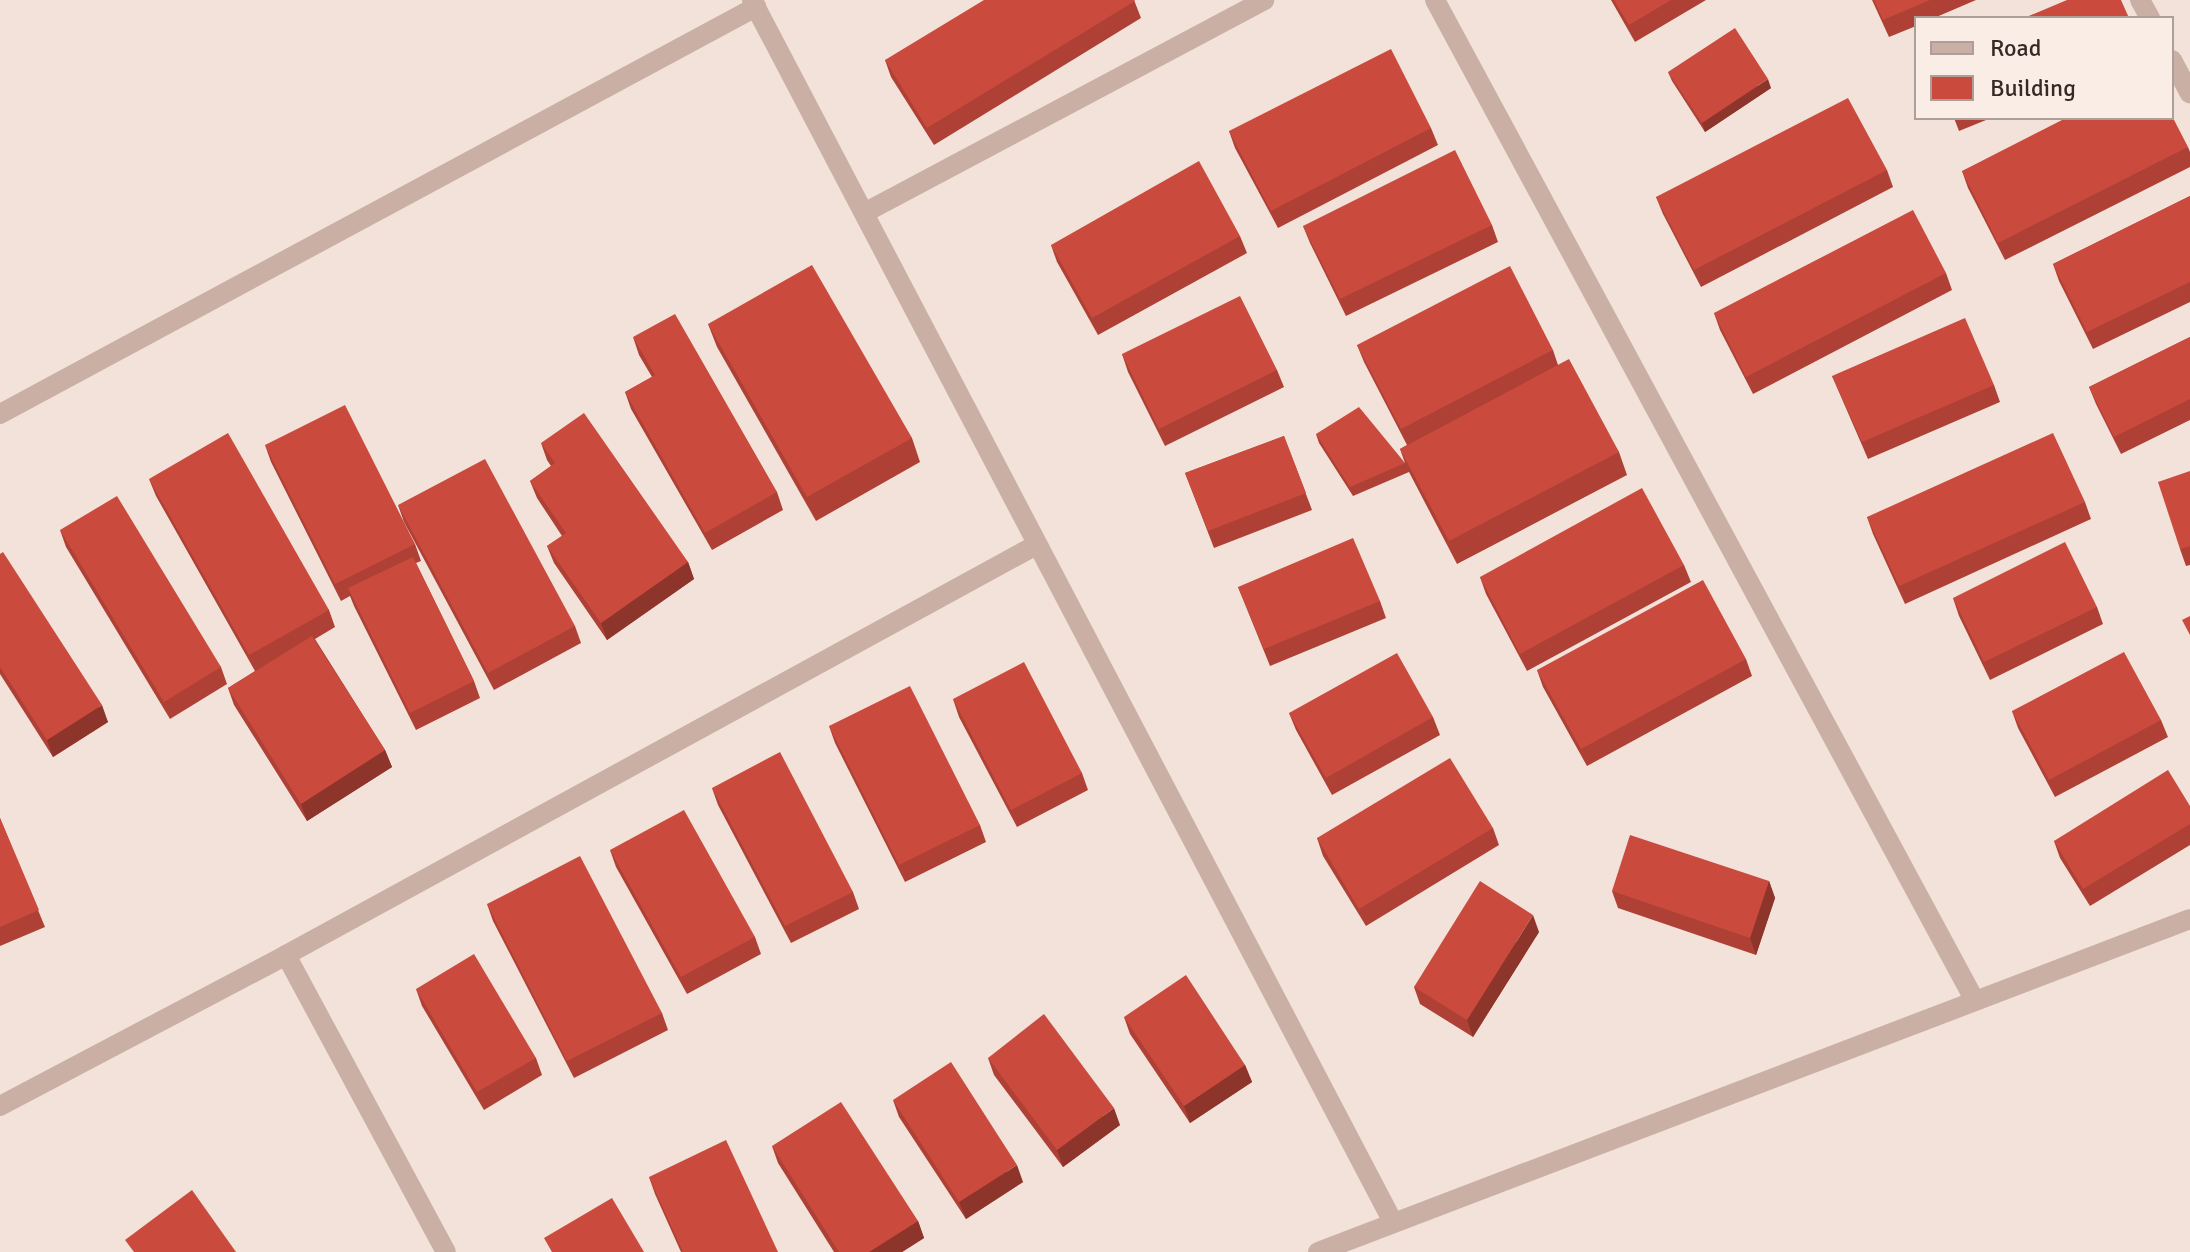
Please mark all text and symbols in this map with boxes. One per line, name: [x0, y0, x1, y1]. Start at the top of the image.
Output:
legend: [1914, 16, 2174, 120]
text: Road: [1990, 33, 2041, 63]
text: Building: [1990, 73, 2076, 103]

